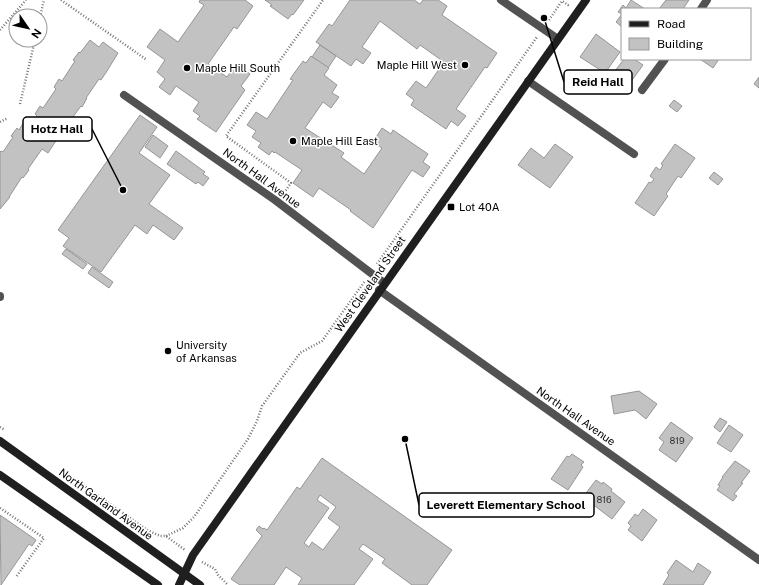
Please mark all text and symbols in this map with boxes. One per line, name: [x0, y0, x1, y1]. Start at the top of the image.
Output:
north arrow: [8, 8, 48, 48]
legend: [621, 8, 751, 60]
text: Road: [657, 17, 685, 31]
text: N: [29, 27, 44, 41]
text: Building: [657, 37, 703, 51]
place label: Maple Hill West: [377, 59, 457, 71]
marker: Maple Hill West: [460, 60, 470, 70]
place label: Maple Hill South: [195, 62, 280, 74]
marker: Maple Hill South: [182, 63, 192, 73]
callout: Reid Hall: [564, 70, 632, 94]
text: Reid Hall: [572, 75, 624, 89]
callout: Hotz Hall: [23, 117, 92, 141]
text: Hotz Hall: [30, 122, 84, 136]
place label: Maple Hill East: [301, 135, 378, 147]
marker: Maple Hill East: [288, 136, 298, 146]
street label: North Hall Avenue: [221, 146, 303, 210]
place label: Lot 40A: [459, 201, 500, 213]
marker: Lot 40A: [446, 202, 456, 212]
street label: West Cleveland Street: [332, 234, 408, 334]
place label: University of Arkansas: [176, 339, 237, 364]
marker: University of Arkansas: [163, 346, 173, 356]
street label: North Hall Avenue: [534, 384, 618, 448]
house number: 819: [669, 435, 685, 446]
street label: North Garland Avenue: [57, 466, 155, 542]
callout: Leverett Elementary School: [419, 493, 594, 517]
house number: 816: [596, 494, 612, 505]
text: Leverett Elementary School: [427, 498, 586, 512]

